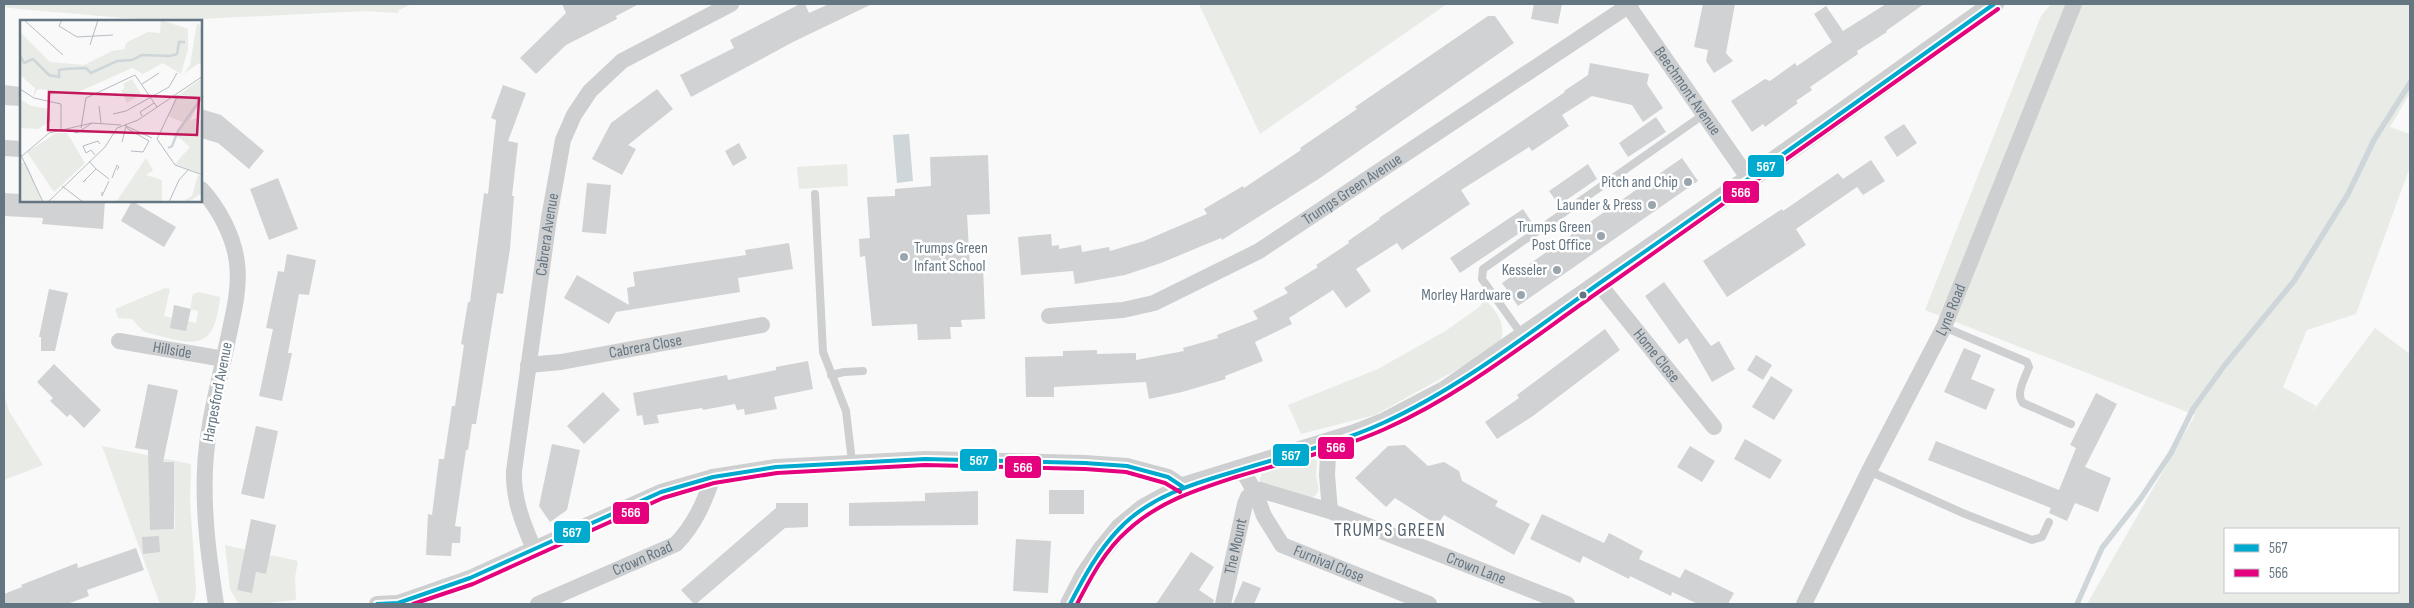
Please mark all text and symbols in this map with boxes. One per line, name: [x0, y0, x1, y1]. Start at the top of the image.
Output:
inset map: [20, 20, 202, 202]
street label: Beechmont Avenue: [1650, 43, 1725, 139]
street label: Trumps Green Avenue: [1299, 149, 1406, 229]
line badge: 567: [1747, 154, 1785, 178]
text: 567: [1757, 158, 1776, 175]
place label: Pitch and Chip: [1601, 173, 1678, 192]
marker: Pitch and Chip: [1682, 176, 1694, 188]
line badge: 566: [1722, 180, 1760, 204]
text: 566: [1731, 184, 1751, 201]
street label: Cabrera Avenue: [532, 192, 563, 277]
place label: Launder & Press: [1557, 196, 1642, 215]
marker: Launder & Press: [1646, 199, 1658, 211]
place label: Trumps Green Post Office: [1517, 218, 1591, 255]
marker: Trumps Green Post Office: [1595, 230, 1607, 242]
place label: Trumps Green Infant School: [914, 239, 988, 276]
marker: Trumps Green Infant School: [898, 251, 910, 263]
place label: Kesseler: [1502, 261, 1547, 280]
marker: Kesseler: [1551, 264, 1563, 276]
street label: Lyne Road: [1932, 281, 1970, 339]
place label: Morley Hardware: [1421, 286, 1511, 305]
marker: Morley Hardware: [1515, 289, 1527, 301]
unlabelled marker: [1578, 290, 1588, 300]
street label: Home Close: [1629, 325, 1684, 386]
street label: Cabrera Close: [607, 330, 683, 362]
street label: Hillside: [151, 337, 193, 363]
street label: Harpesford Avenue: [199, 340, 237, 444]
line badge: 566: [1317, 436, 1355, 460]
text: 566: [1326, 439, 1346, 456]
line badge: 567: [1272, 443, 1310, 467]
text: 567: [1282, 447, 1301, 464]
line badge: 567: [959, 448, 998, 472]
text: 567: [970, 452, 989, 469]
line badge: 566: [1004, 455, 1042, 479]
text: 566: [1013, 459, 1033, 476]
line badge: 566: [612, 501, 650, 525]
text: 566: [621, 504, 641, 521]
street label: The Mount: [1220, 516, 1251, 576]
district label: TRUMPS GREEN: [1334, 519, 1446, 542]
line badge: 567: [553, 520, 591, 544]
text: 567: [563, 524, 582, 541]
legend: [2224, 528, 2399, 593]
street label: Crown Road: [610, 537, 676, 580]
text: 567: [2269, 539, 2288, 558]
street label: Furnival Close: [1291, 541, 1367, 586]
street label: Crown Lane: [1444, 548, 1509, 589]
text: 566: [2269, 564, 2288, 583]

